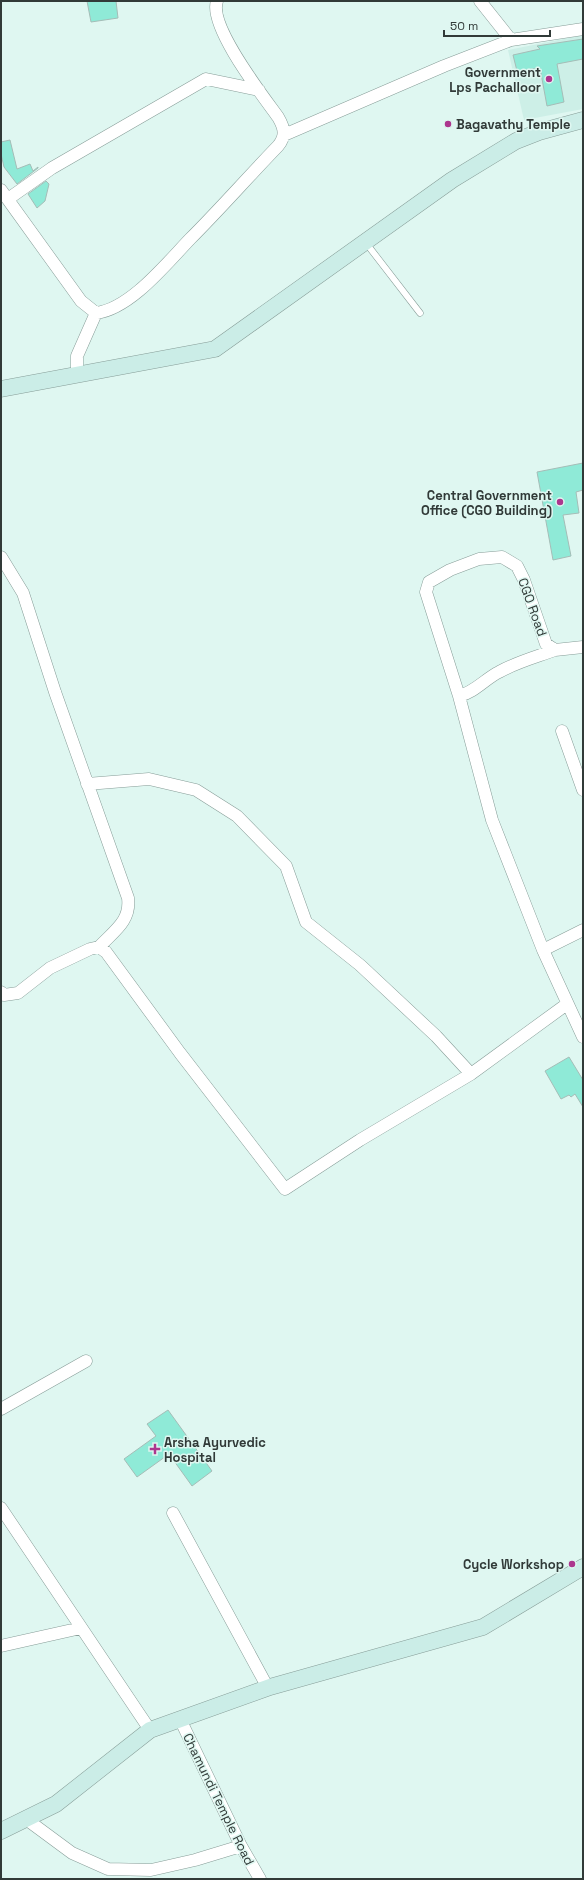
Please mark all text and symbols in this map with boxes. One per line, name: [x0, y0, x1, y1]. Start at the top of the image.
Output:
scale bar: [444, 12, 550, 38]
text: 50 m: [450, 18, 478, 34]
place label: Government Lps Pachalloor: [449, 64, 541, 96]
marker: Government Lps Pachalloor: [544, 74, 554, 84]
place label: Bagavathy Temple: [456, 116, 571, 133]
marker: Bagavathy Temple: [443, 119, 453, 129]
place label: Central Government Office (CGO Building): [421, 487, 552, 519]
marker: Central Government Office (CGO Building): [555, 497, 565, 507]
street label: CGO Road: [514, 576, 551, 639]
place label: Arsha Ayurvedic Hospital: [164, 1434, 266, 1466]
marker: Arsha Ayurvedic Hospital: [149, 1443, 161, 1455]
place label: Cycle Workshop: [463, 1556, 564, 1573]
marker: Cycle Workshop: [567, 1559, 577, 1569]
street label: Chamundi Temple Road: [179, 1730, 258, 1868]

